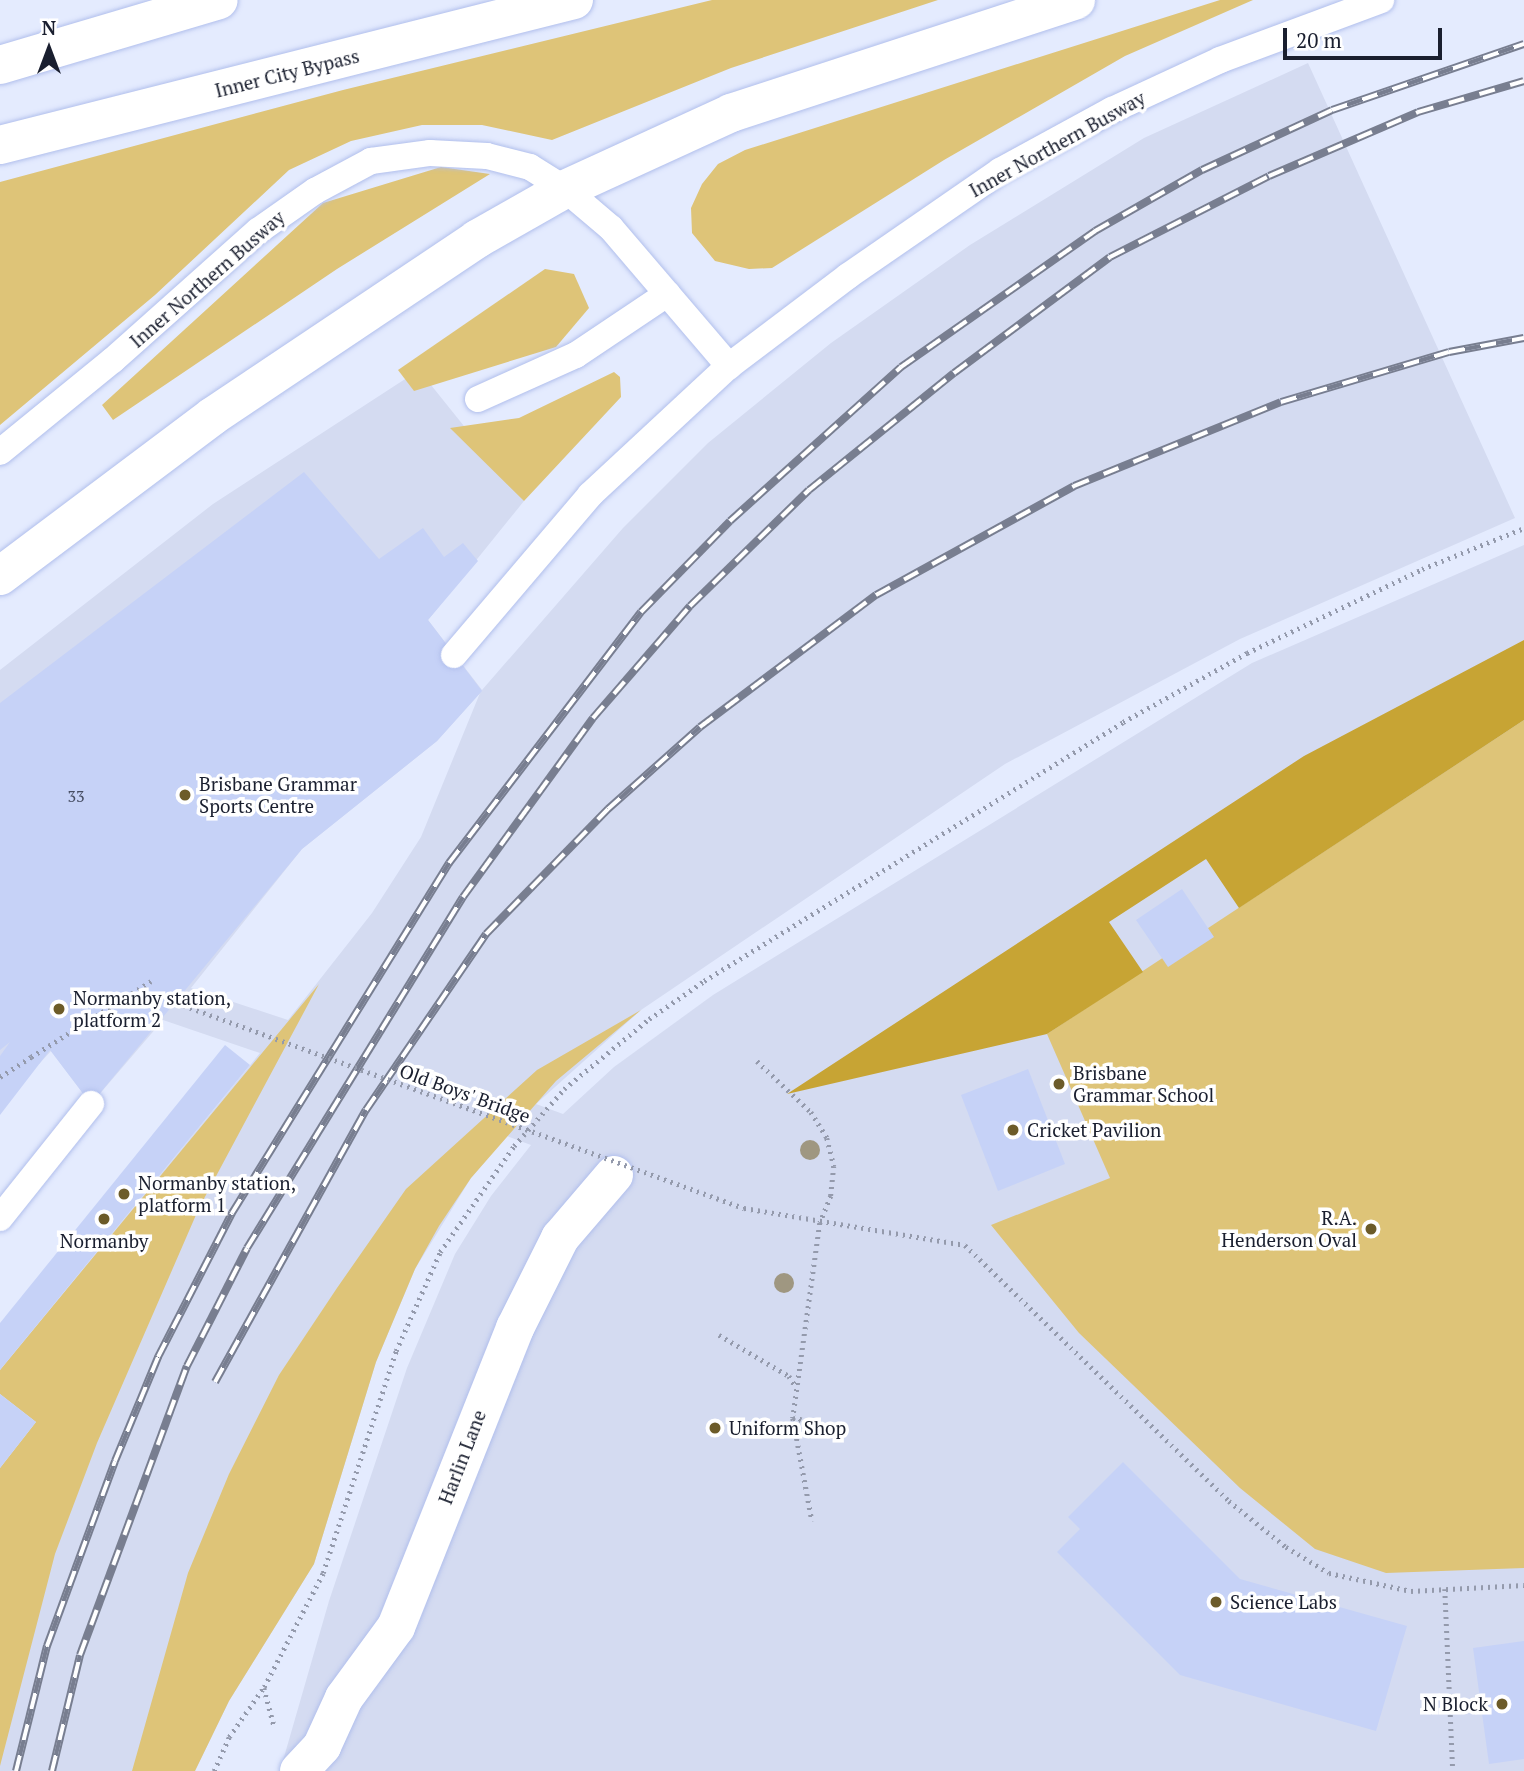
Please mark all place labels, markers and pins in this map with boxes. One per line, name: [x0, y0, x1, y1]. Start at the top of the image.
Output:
place label: Brisbane Grammar Sports Centre: [199, 773, 357, 817]
marker: Brisbane Grammar Sports Centre: [177, 787, 193, 803]
place label: Normanby station, platform 2: [73, 987, 231, 1031]
marker: Normanby station, platform 2: [51, 1001, 67, 1017]
place label: Brisbane Grammar School: [1073, 1062, 1214, 1106]
marker: Brisbane Grammar School: [1051, 1076, 1067, 1092]
place label: Cricket Pavilion: [1027, 1119, 1161, 1141]
marker: Cricket Pavilion: [1005, 1122, 1021, 1138]
place label: Normanby station, platform 1: [138, 1172, 296, 1216]
marker: Normanby station, platform 1: [116, 1186, 132, 1202]
place label: R.A. Henderson Oval: [1221, 1207, 1357, 1251]
marker: Normanby: [96, 1211, 112, 1227]
marker: R.A. Henderson Oval: [1363, 1221, 1379, 1237]
place label: Normanby: [60, 1230, 148, 1252]
place label: Uniform Shop: [729, 1417, 846, 1439]
marker: Uniform Shop: [707, 1420, 723, 1436]
place label: Science Labs: [1230, 1591, 1337, 1613]
marker: Science Labs: [1208, 1594, 1224, 1610]
place label: N Block: [1423, 1693, 1488, 1715]
marker: N Block: [1494, 1696, 1510, 1712]

